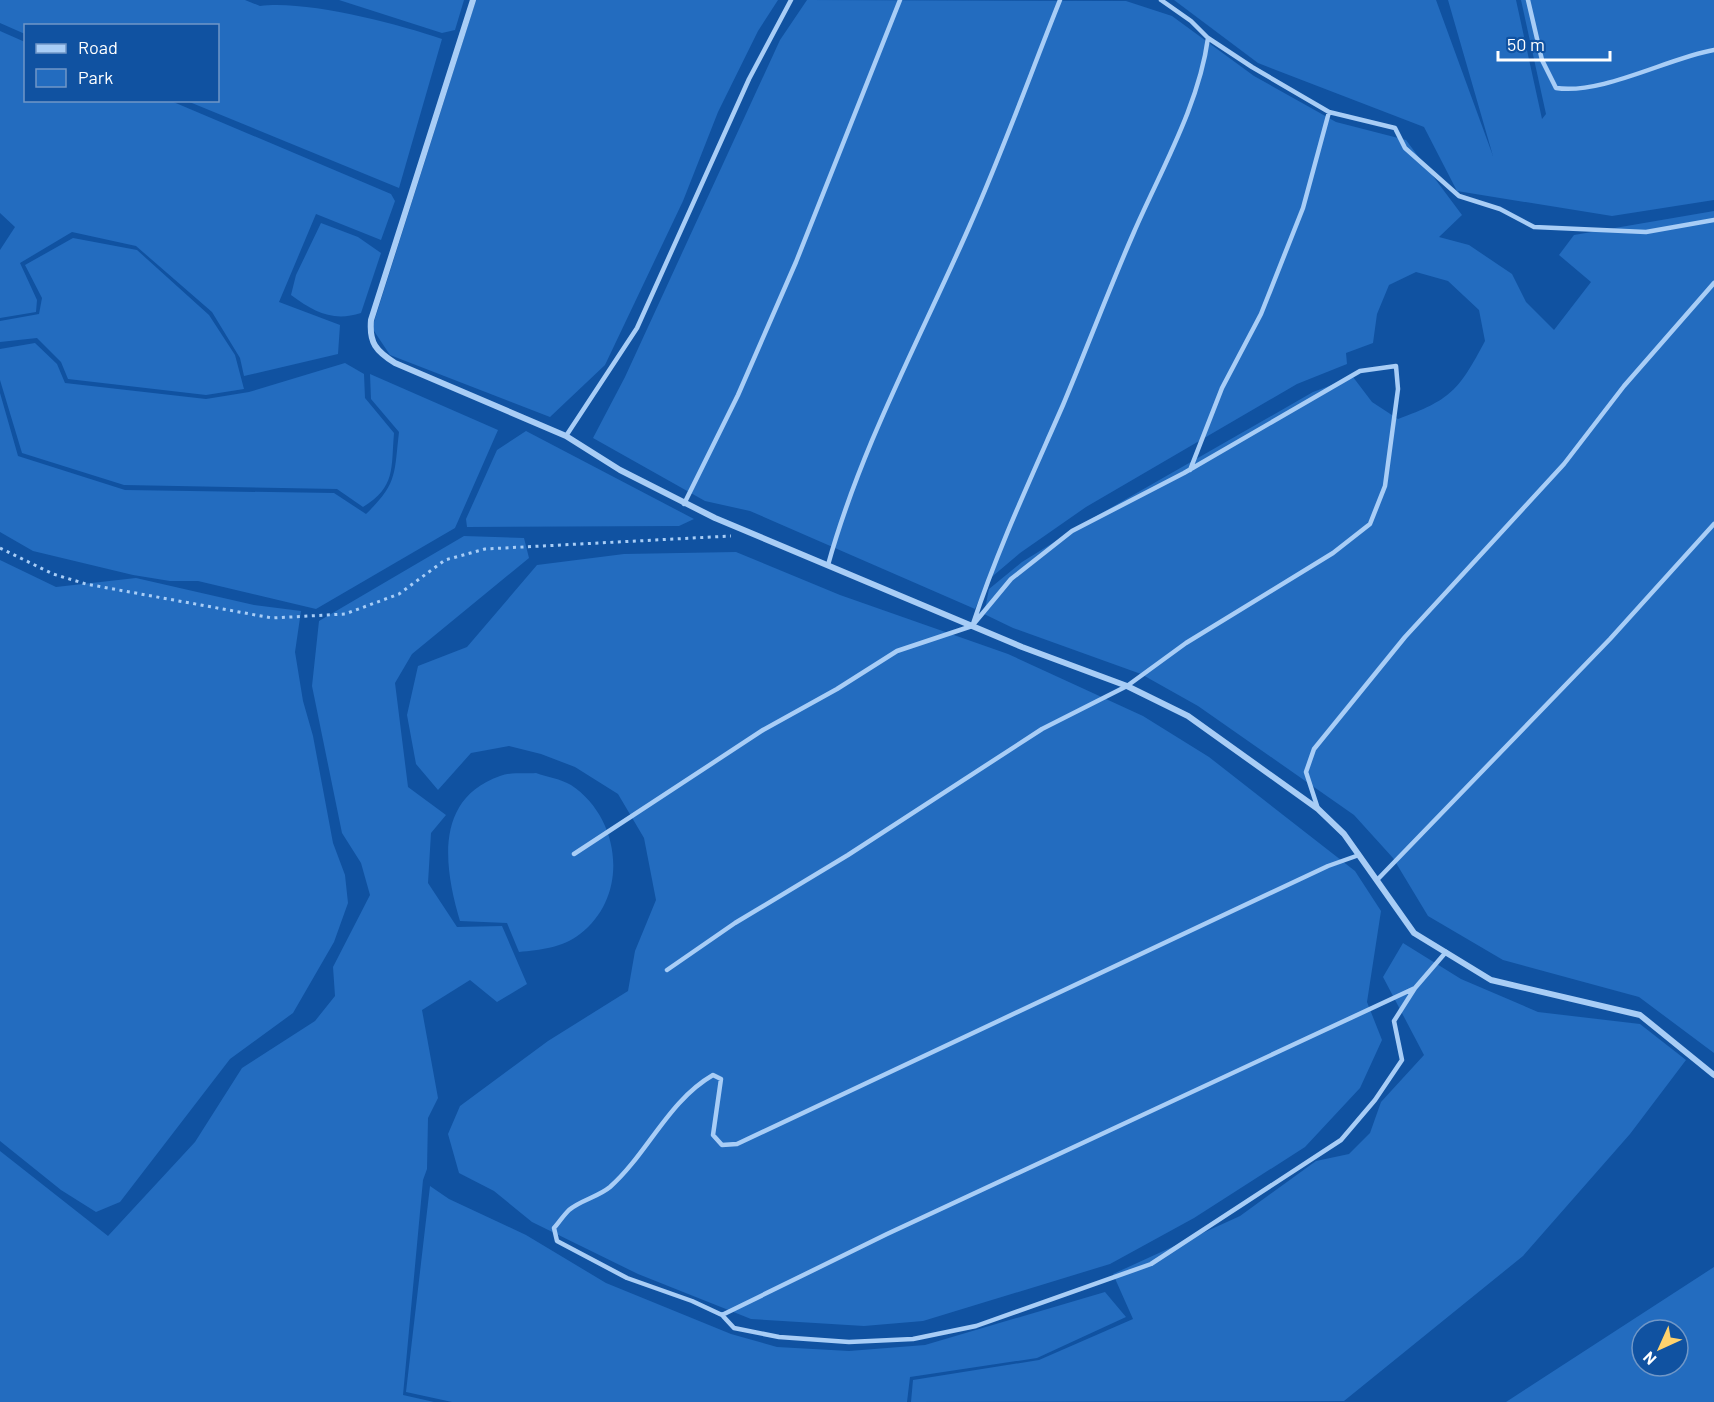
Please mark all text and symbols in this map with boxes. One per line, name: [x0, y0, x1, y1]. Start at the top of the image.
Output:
legend: [24, 24, 219, 102]
scale bar: [1498, 24, 1610, 62]
text: 50 m: [1507, 33, 1545, 55]
text: Road: [78, 36, 118, 58]
text: Park: [78, 66, 113, 88]
north arrow: [1630, 1318, 1690, 1378]
text: N: [1639, 1348, 1660, 1369]

